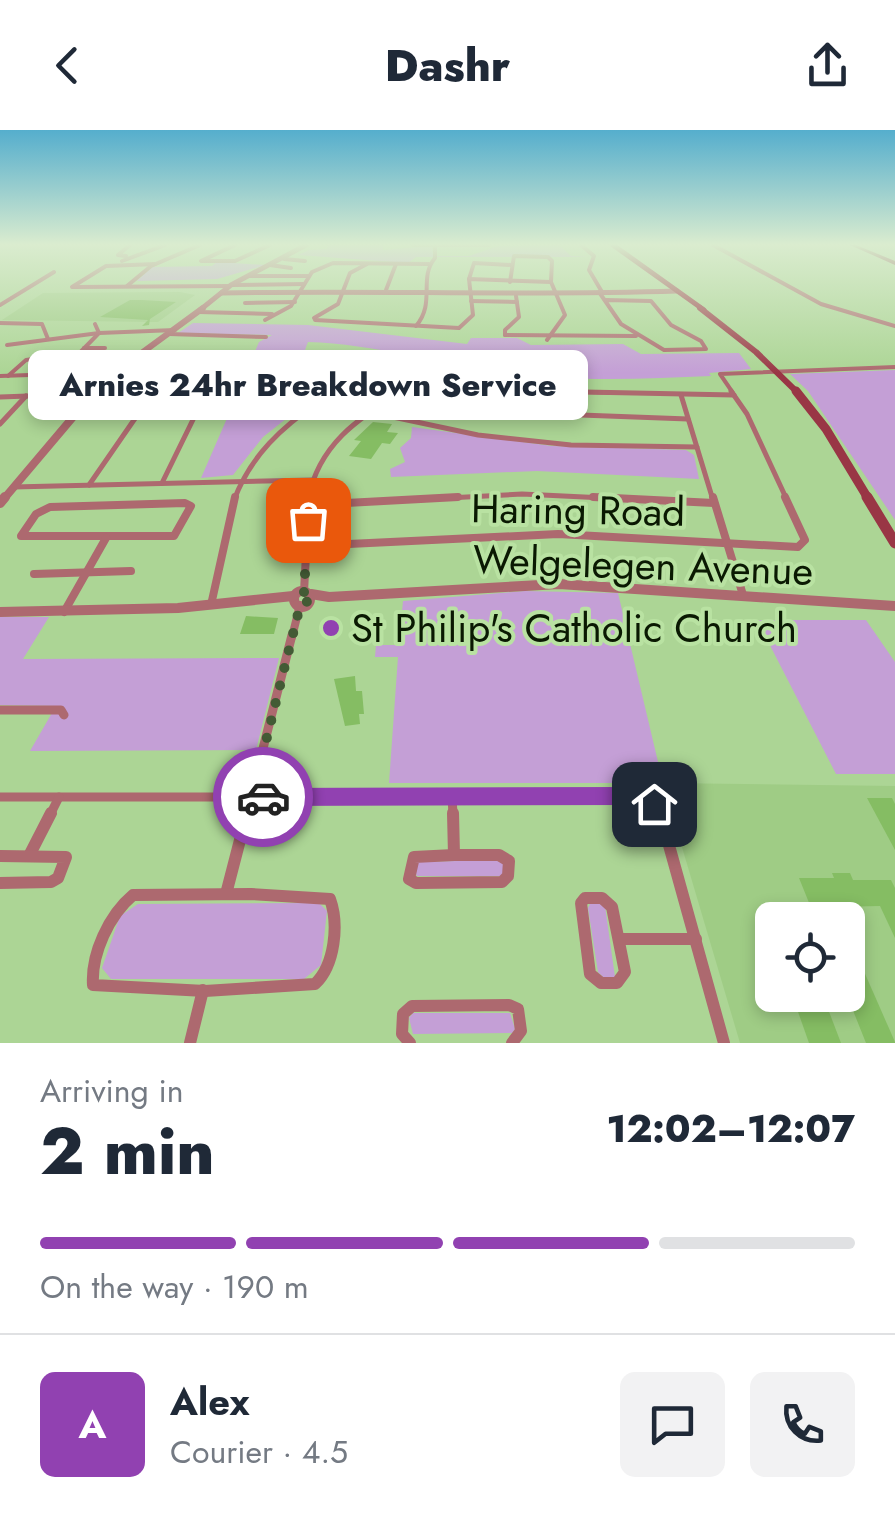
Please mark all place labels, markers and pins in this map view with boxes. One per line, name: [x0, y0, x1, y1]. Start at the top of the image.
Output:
callout: Arnies 24hr Breakdown Service: [28, 350, 588, 420]
pin: [266, 478, 351, 563]
place label: St Philip's Catholic Church: [351, 599, 797, 657]
marker: St Philip's Catholic Church: [320, 617, 342, 639]
pin: [612, 762, 697, 847]

